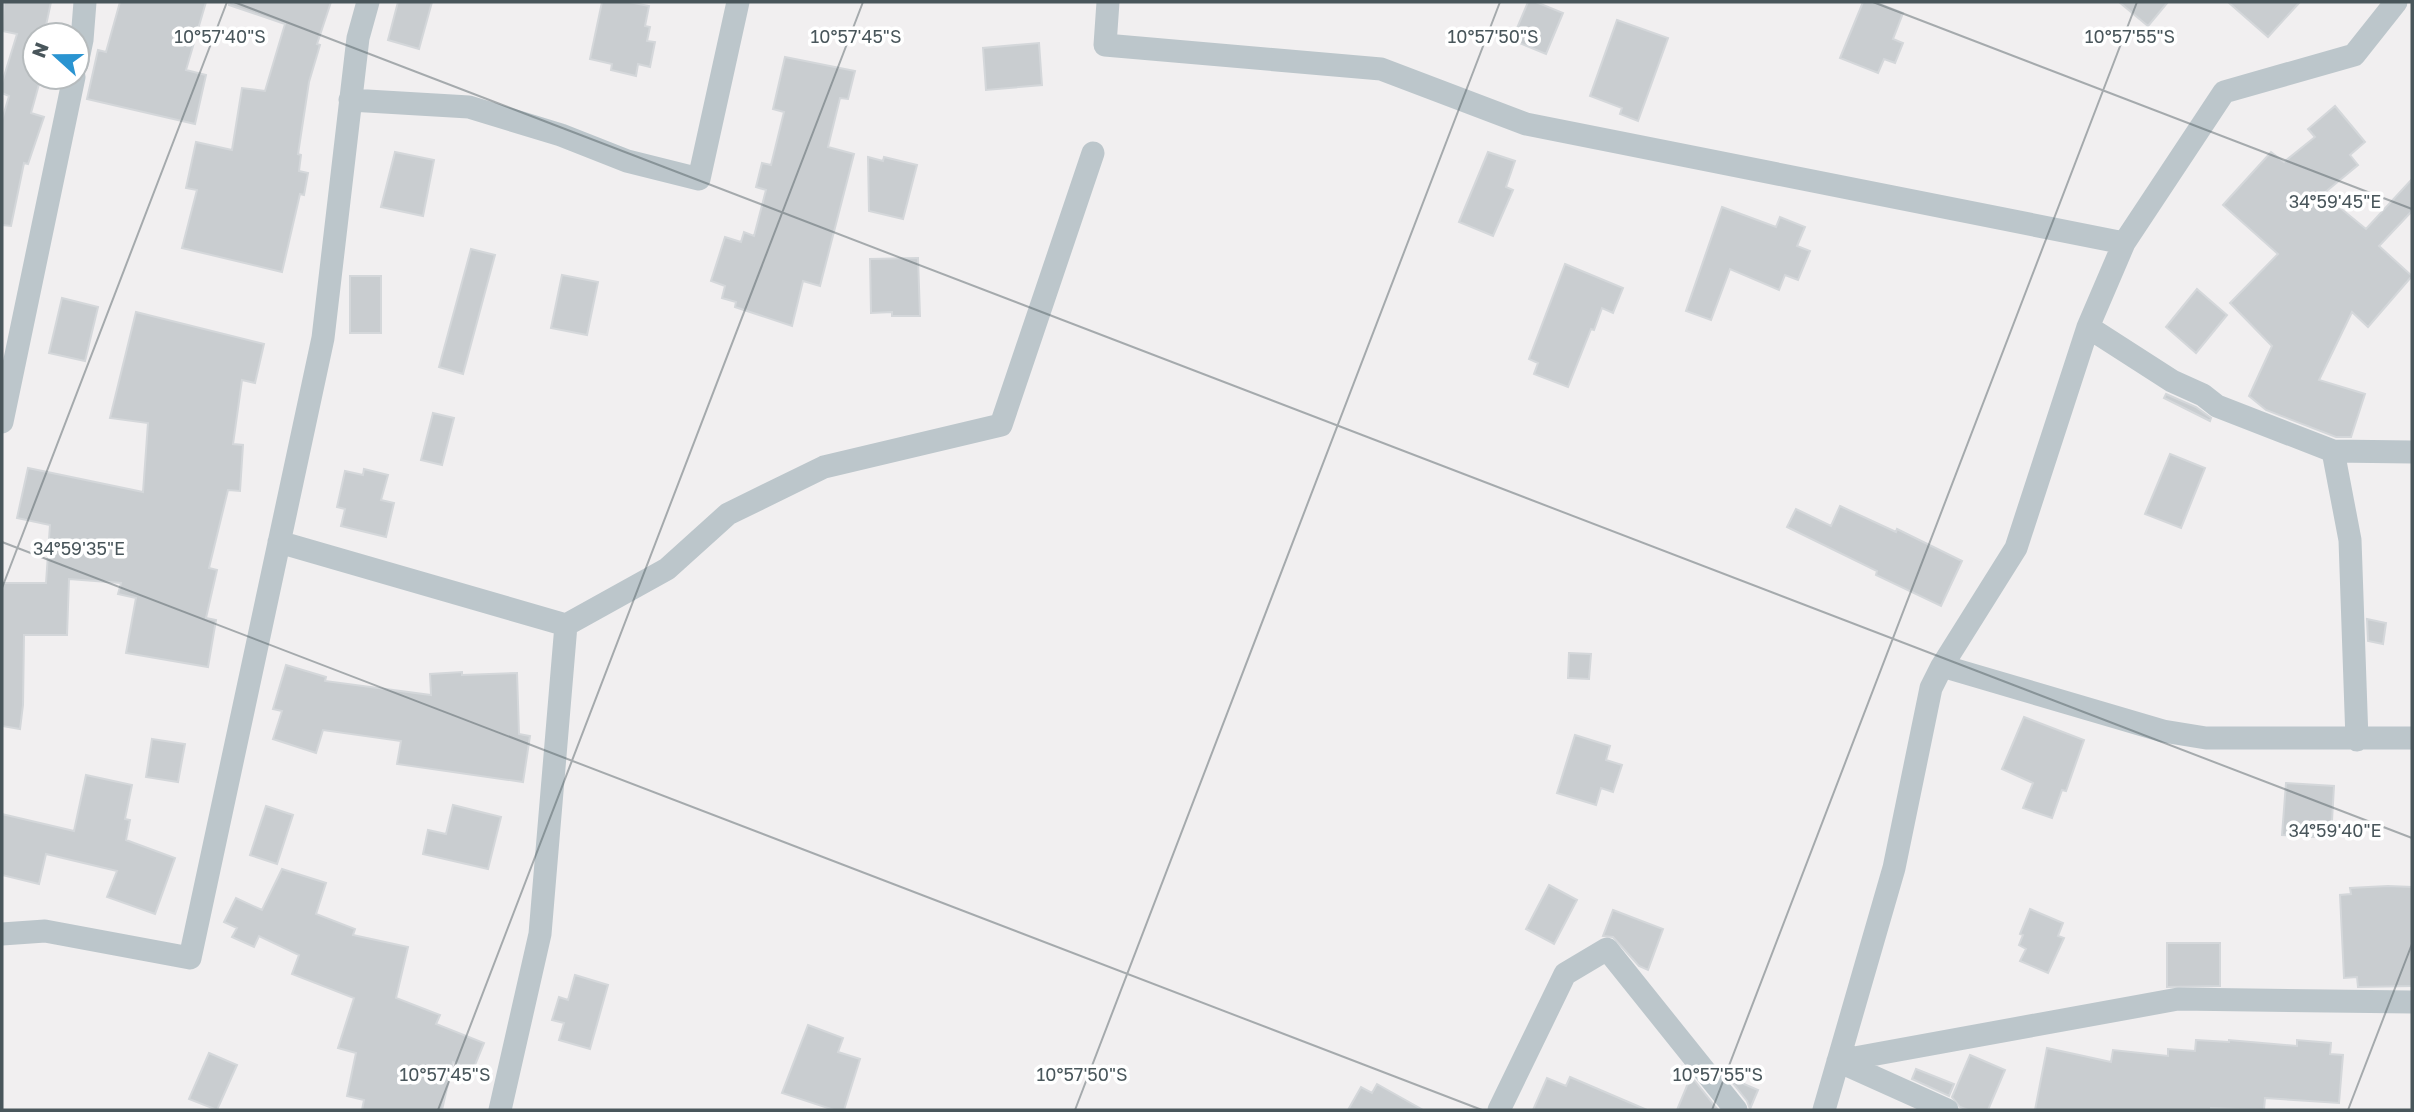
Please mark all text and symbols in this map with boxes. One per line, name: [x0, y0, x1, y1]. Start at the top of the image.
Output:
north arrow: [21, 21, 91, 91]
text: 10°57'40"S: [174, 25, 266, 47]
text: 10°57'45"S: [811, 25, 901, 47]
text: 10°57'50"S: [1448, 25, 1539, 47]
text: 10°57'55"S: [2085, 25, 2175, 47]
text: N: [26, 39, 53, 61]
text: 34°59'45"E: [2289, 190, 2381, 212]
text: 34°59'35"E: [33, 537, 125, 559]
text: 34°59'40"E: [2288, 819, 2382, 841]
text: 10°57'45"S: [400, 1063, 490, 1085]
text: 10°57'50"S: [1037, 1063, 1128, 1085]
text: 10°57'55"S: [1673, 1063, 1763, 1085]

